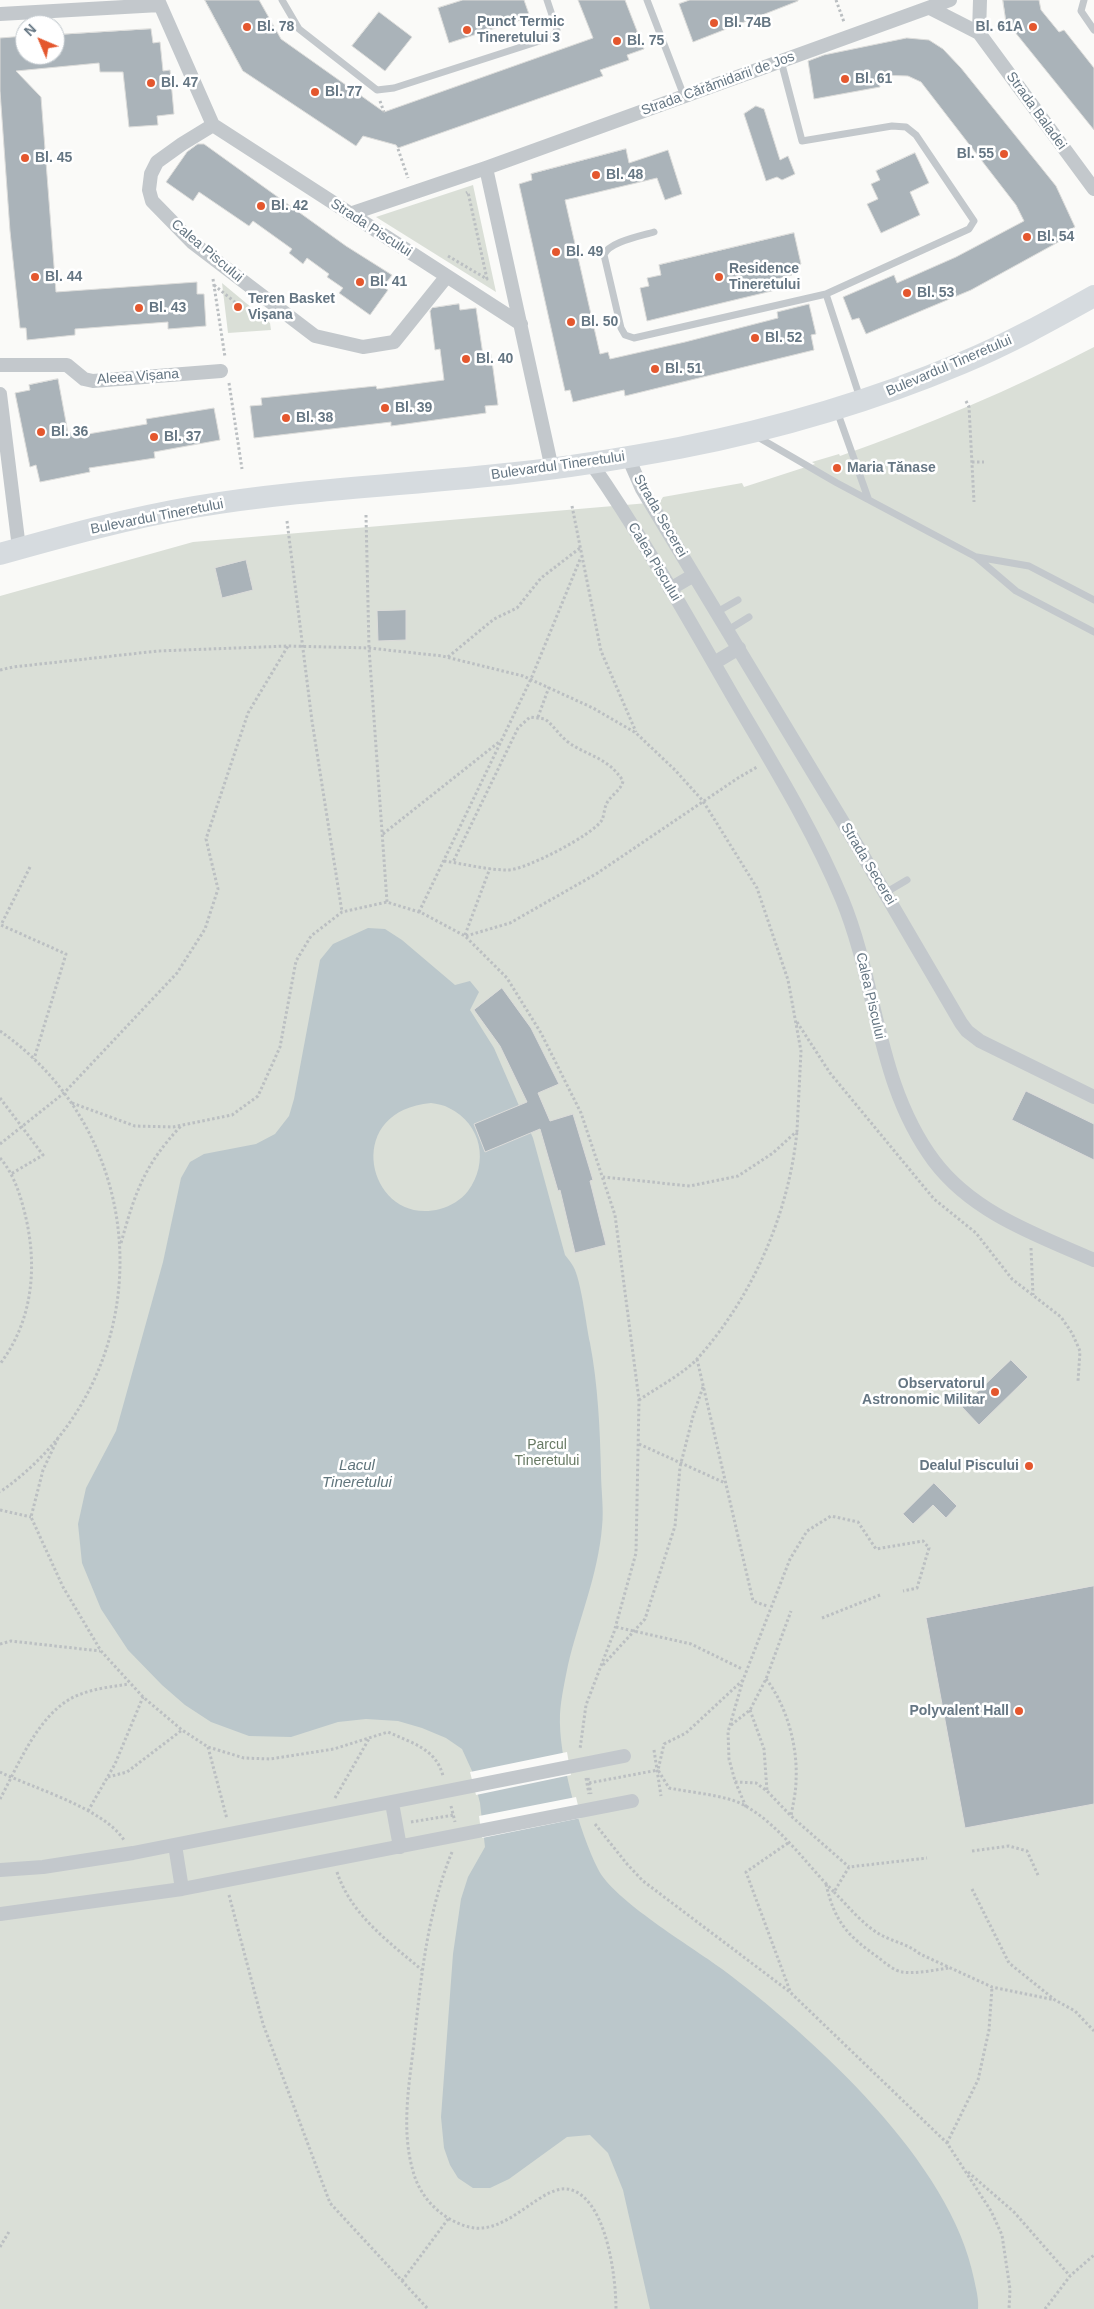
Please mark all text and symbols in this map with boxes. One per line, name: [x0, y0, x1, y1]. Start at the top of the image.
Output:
place label: Punct Termic Tineretului 3: [477, 14, 565, 46]
north arrow: [15, 15, 65, 65]
place label: Bl. 74B: [724, 15, 771, 31]
marker: Bl. 74B: [708, 17, 720, 29]
place label: Bl. 78: [257, 19, 294, 35]
place label: Bl. 61A: [976, 19, 1023, 35]
text: N: [21, 21, 39, 39]
marker: Bl. 78: [241, 21, 253, 33]
marker: Bl. 61A: [1027, 21, 1039, 33]
marker: Punct Termic Tineretului 3: [461, 24, 473, 36]
place label: Bl. 75: [627, 33, 664, 49]
marker: Bl. 75: [611, 35, 623, 47]
street label: Strada Cărămidarii de Jos: [639, 48, 797, 120]
street label: Strada Baladei: [1002, 69, 1070, 153]
place label: Bl. 61: [855, 71, 892, 87]
marker: Bl. 61: [839, 73, 851, 85]
place label: Bl. 47: [161, 75, 198, 91]
marker: Bl. 47: [145, 77, 157, 89]
place label: Bl. 77: [325, 84, 362, 100]
marker: Bl. 77: [309, 86, 321, 98]
place label: Bl. 55: [957, 146, 994, 162]
marker: Bl. 55: [998, 148, 1010, 160]
place label: Bl. 45: [35, 150, 72, 166]
marker: Bl. 45: [19, 152, 31, 164]
place label: Bl. 48: [606, 167, 643, 183]
marker: Bl. 48: [590, 169, 602, 181]
street label: Strada Piscului: [327, 196, 415, 260]
place label: Bl. 42: [271, 198, 308, 214]
marker: Bl. 42: [255, 200, 267, 212]
street label: Calea Piscului: [168, 216, 246, 286]
place label: Bl. 54: [1037, 229, 1074, 245]
marker: Bl. 54: [1021, 231, 1033, 243]
place label: Bl. 49: [566, 244, 603, 260]
marker: Bl. 49: [550, 246, 562, 258]
place label: Residence Tineretului: [729, 261, 800, 294]
place label: Bl. 44: [45, 269, 82, 285]
marker: Bl. 44: [29, 271, 41, 283]
marker: Residence Tineretului: [713, 271, 725, 283]
place label: Bl. 41: [370, 274, 407, 290]
marker: Bl. 41: [354, 276, 366, 288]
place label: Bl. 53: [917, 285, 954, 301]
marker: Bl. 53: [901, 287, 913, 299]
place label: Teren Basket Vișana: [248, 291, 335, 324]
place label: Bl. 43: [149, 300, 186, 316]
marker: Teren Basket Vișana: [232, 301, 244, 313]
marker: Bl. 43: [133, 302, 145, 314]
place label: Bl. 50: [581, 314, 618, 330]
marker: Bl. 50: [565, 316, 577, 328]
place label: Bl. 52: [765, 330, 802, 346]
marker: Bl. 52: [749, 332, 761, 344]
street label: Bulevardul Tineretului: [884, 332, 1014, 400]
place label: Bl. 40: [476, 351, 513, 367]
marker: Bl. 40: [460, 353, 472, 365]
place label: Bl. 51: [665, 361, 702, 377]
marker: Bl. 51: [649, 363, 661, 375]
street label: Aleea Vișana: [96, 366, 180, 388]
place label: Bl. 39: [395, 400, 432, 416]
marker: Bl. 39: [379, 402, 391, 414]
place label: Bl. 38: [296, 410, 333, 426]
marker: Bl. 38: [280, 412, 292, 424]
place label: Bl. 36: [51, 424, 88, 440]
marker: Bl. 36: [35, 426, 47, 438]
place label: Bl. 37: [164, 429, 201, 445]
marker: Bl. 37: [148, 431, 160, 443]
street label: Bulevardul Tineretului: [490, 448, 626, 484]
place label: Maria Tănase: [847, 460, 936, 476]
marker: Maria Tănase: [831, 462, 843, 474]
street label: Strada Secerei: [630, 472, 690, 560]
street label: Bulevardul Tineretului: [89, 496, 225, 538]
street label: Calea Piscului: [624, 520, 684, 604]
street label: Strada Secerei: [837, 820, 899, 908]
street label: Calea Piscului: [852, 951, 888, 1041]
place label: Observatorul Astronomic Militar: [862, 1376, 985, 1408]
marker: Observatorul Astronomic Militar: [989, 1386, 1001, 1398]
park label: Parcul Tineretului: [515, 1437, 579, 1470]
water label: Lacul Tineretului: [322, 1457, 392, 1492]
place label: Dealul Piscului: [919, 1458, 1019, 1474]
marker: Dealul Piscului: [1023, 1460, 1035, 1472]
place label: Polyvalent Hall: [909, 1703, 1009, 1719]
marker: Polyvalent Hall: [1013, 1705, 1025, 1717]

